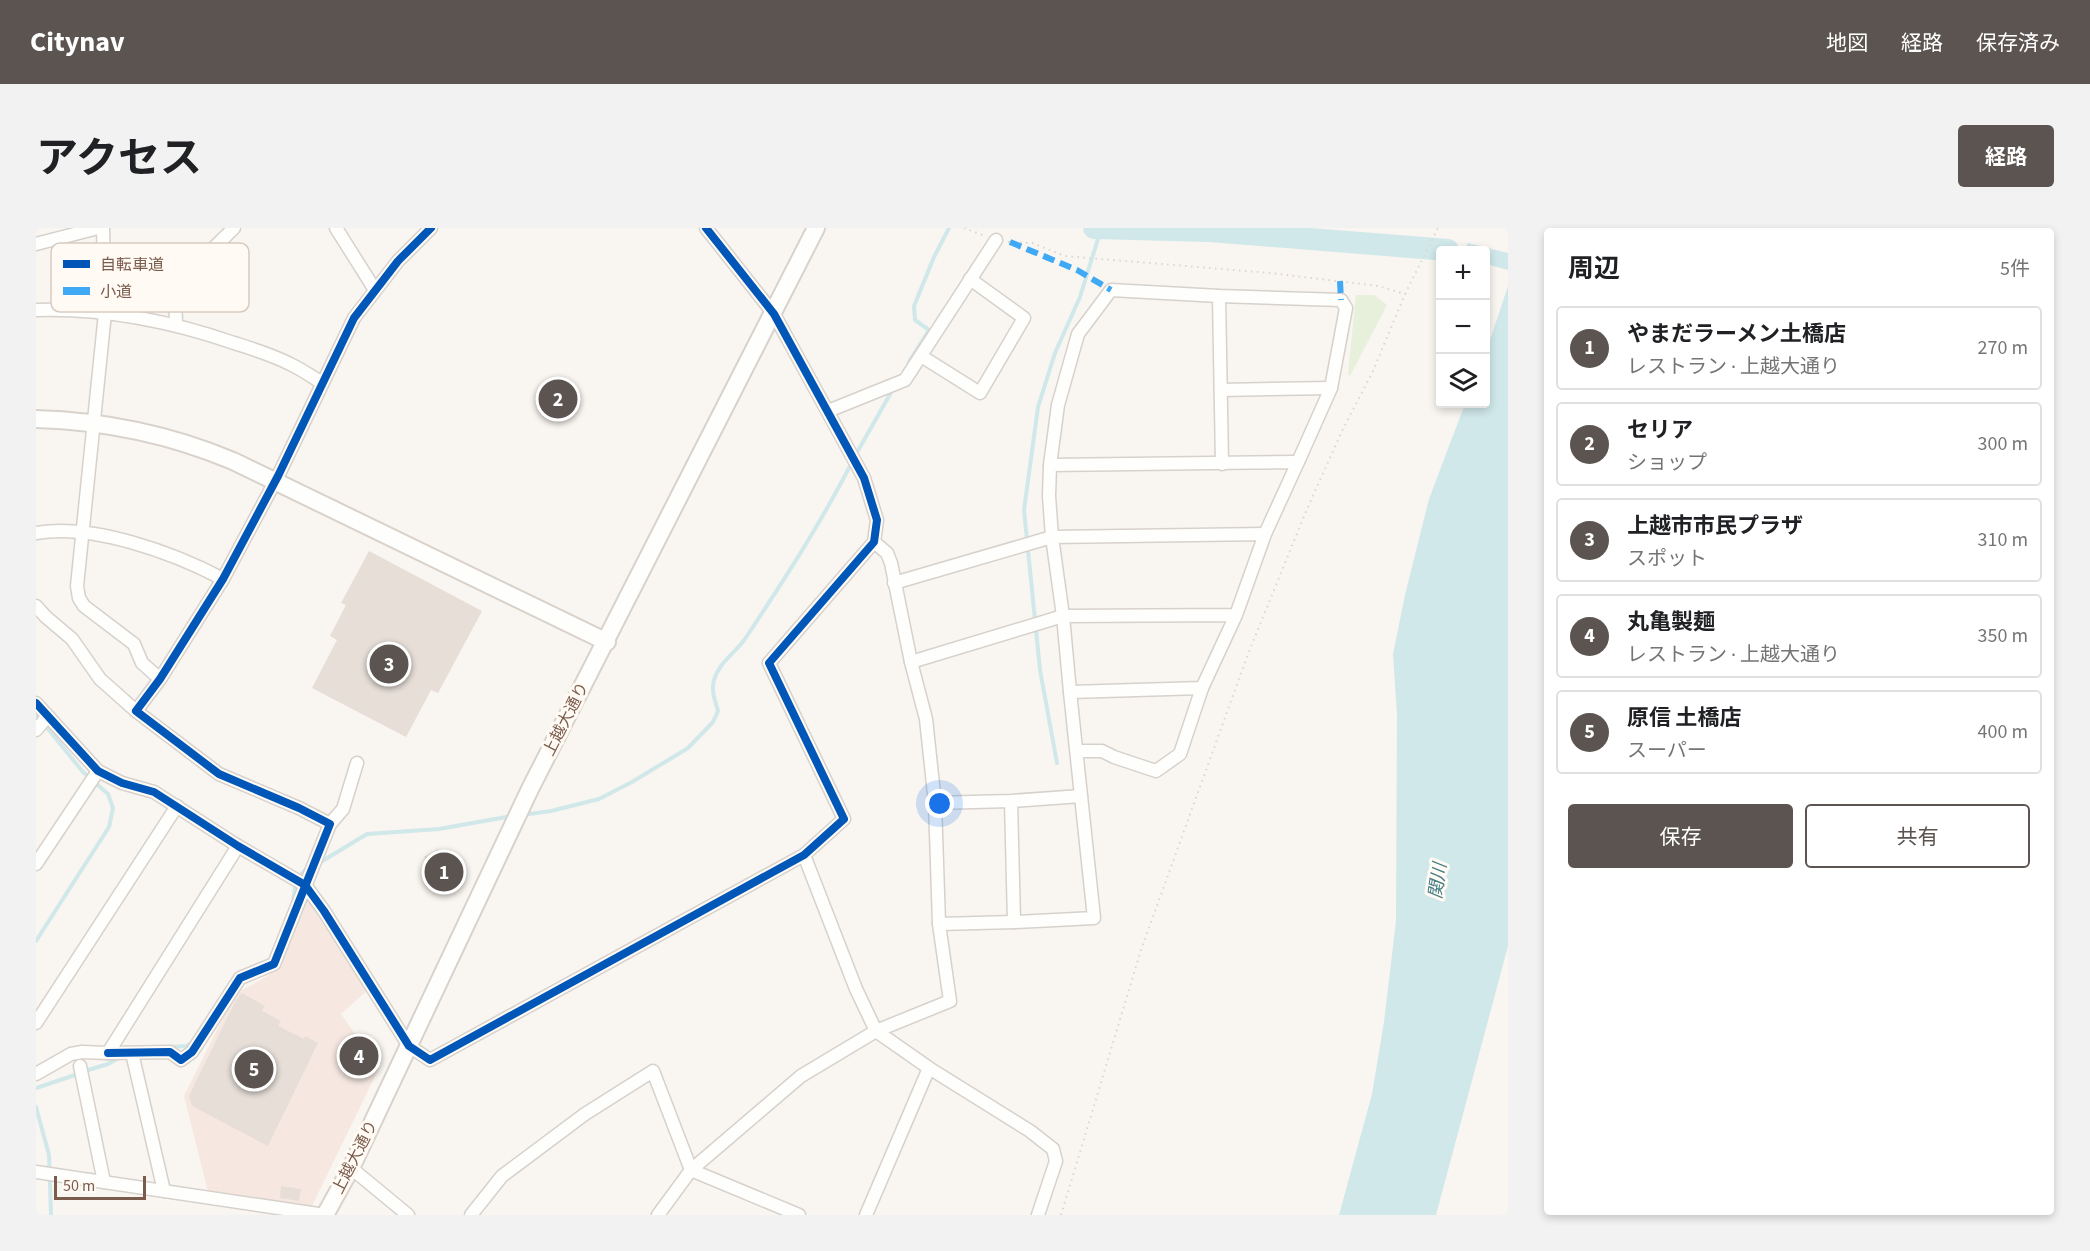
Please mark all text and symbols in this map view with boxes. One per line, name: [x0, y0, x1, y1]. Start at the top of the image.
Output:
text: Citynav: [30, 22, 125, 62]
text: 地図: [1826, 28, 1868, 58]
text: 経路: [1901, 28, 1943, 58]
text: 保存済み: [1976, 28, 2060, 58]
button: 経路: [1958, 125, 2054, 187]
text: アクセス: [36, 129, 202, 189]
legend: [51, 243, 249, 312]
map controls: [1436, 246, 1490, 408]
button: +: [1436, 246, 1490, 300]
text: 周辺: [1568, 250, 1620, 287]
text: 自転車道: [100, 254, 164, 276]
text: 5件: [2000, 255, 2030, 283]
text: 小道: [100, 281, 132, 303]
button: −: [1436, 300, 1490, 354]
text: やまだラーメン土橋店: [1627, 318, 1846, 350]
text: 1: [1584, 334, 1595, 362]
text: 270 m: [1978, 334, 2028, 362]
text: レストラン · 上越大通り: [1627, 353, 1840, 381]
button: layers: [1436, 354, 1490, 408]
pin: 2: [538, 376, 578, 422]
text: セリア: [1627, 414, 1693, 446]
text: 2: [1584, 430, 1595, 458]
text: 300 m: [1978, 430, 2028, 458]
text: ショップ: [1627, 449, 1707, 477]
text: 上越市市民プラザ: [1627, 510, 1803, 542]
text: 3: [1584, 526, 1595, 554]
text: 310 m: [1978, 526, 2028, 554]
text: スポット: [1627, 545, 1707, 573]
text: 丸亀製麺: [1627, 606, 1715, 638]
text: 4: [1584, 622, 1595, 650]
text: 350 m: [1978, 622, 2028, 650]
text: レストラン · 上越大通り: [1627, 641, 1840, 669]
pin: 3: [370, 642, 408, 686]
street label: 上越大通り: [538, 678, 594, 760]
text: 原信 土橋店: [1627, 702, 1741, 734]
text: 5: [1584, 718, 1595, 746]
text: 400 m: [1978, 718, 2028, 746]
text: スーパー: [1627, 737, 1707, 765]
your location: [925, 789, 954, 818]
button: 保存: [1568, 804, 1793, 868]
button: 共有: [1805, 804, 2030, 868]
pin: 1: [424, 850, 464, 894]
water label: 関川: [1423, 859, 1453, 901]
pin: 4: [340, 1034, 378, 1078]
pin: 5: [234, 1046, 274, 1092]
street label: 上越大通り: [327, 1116, 383, 1198]
scale bar: [54, 1173, 146, 1200]
text: 50 m: [63, 1175, 95, 1197]

